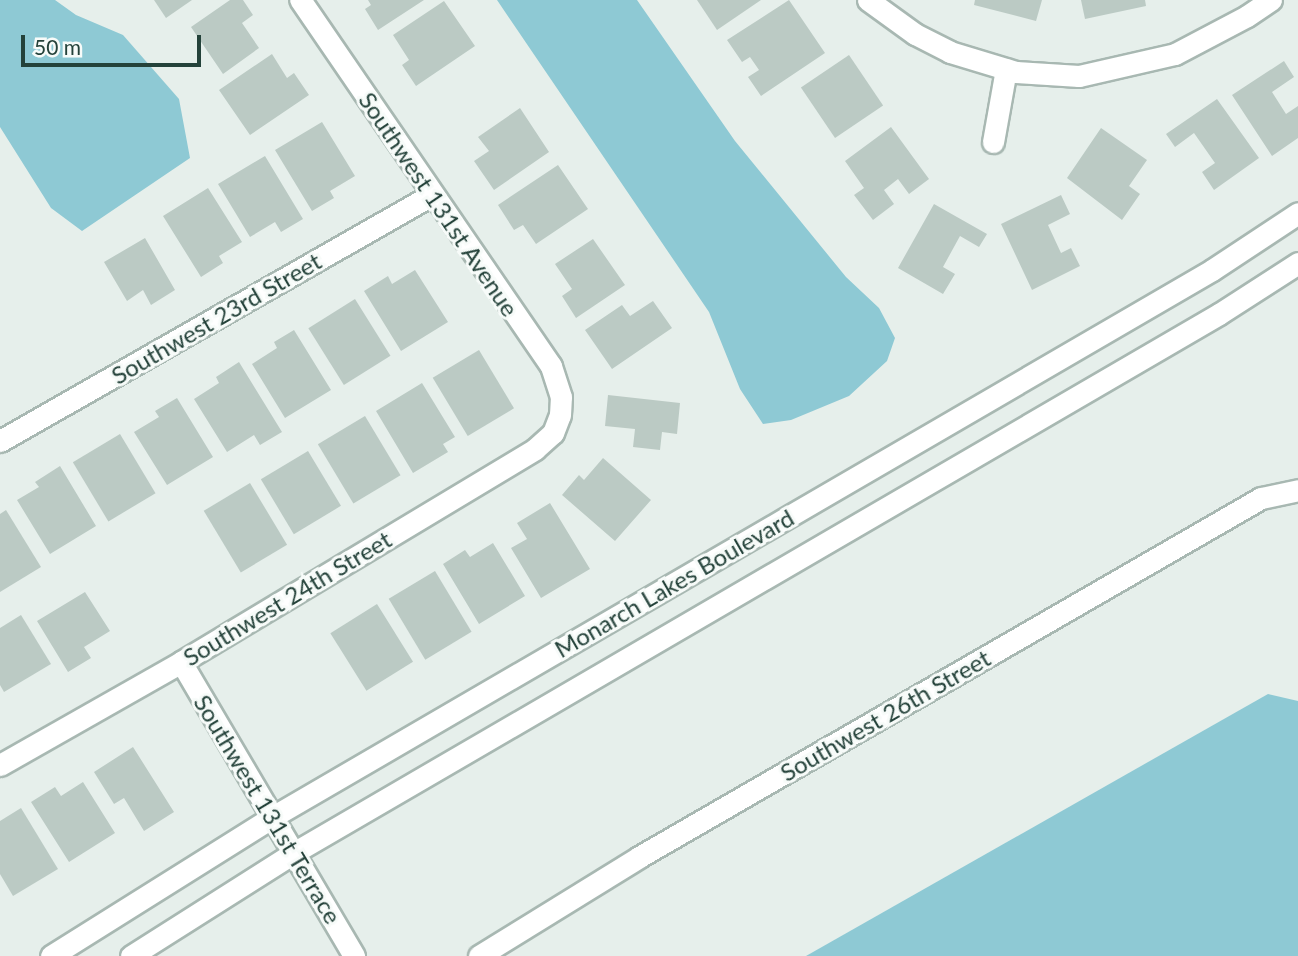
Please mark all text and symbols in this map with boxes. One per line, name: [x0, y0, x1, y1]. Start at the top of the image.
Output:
scale bar: [24, 21, 205, 65]
text: 50 m: [34, 34, 81, 59]
street label: Southwest 131st Avenue: [353, 86, 525, 322]
street label: Southwest 23rd Street: [106, 246, 326, 390]
street label: Monarch Lakes Boulevard: [549, 503, 799, 663]
street label: Southwest 24th Street: [178, 524, 396, 672]
street label: Southwest 26th Street: [775, 643, 995, 787]
street label: Southwest 131st Terrace: [188, 689, 348, 929]

